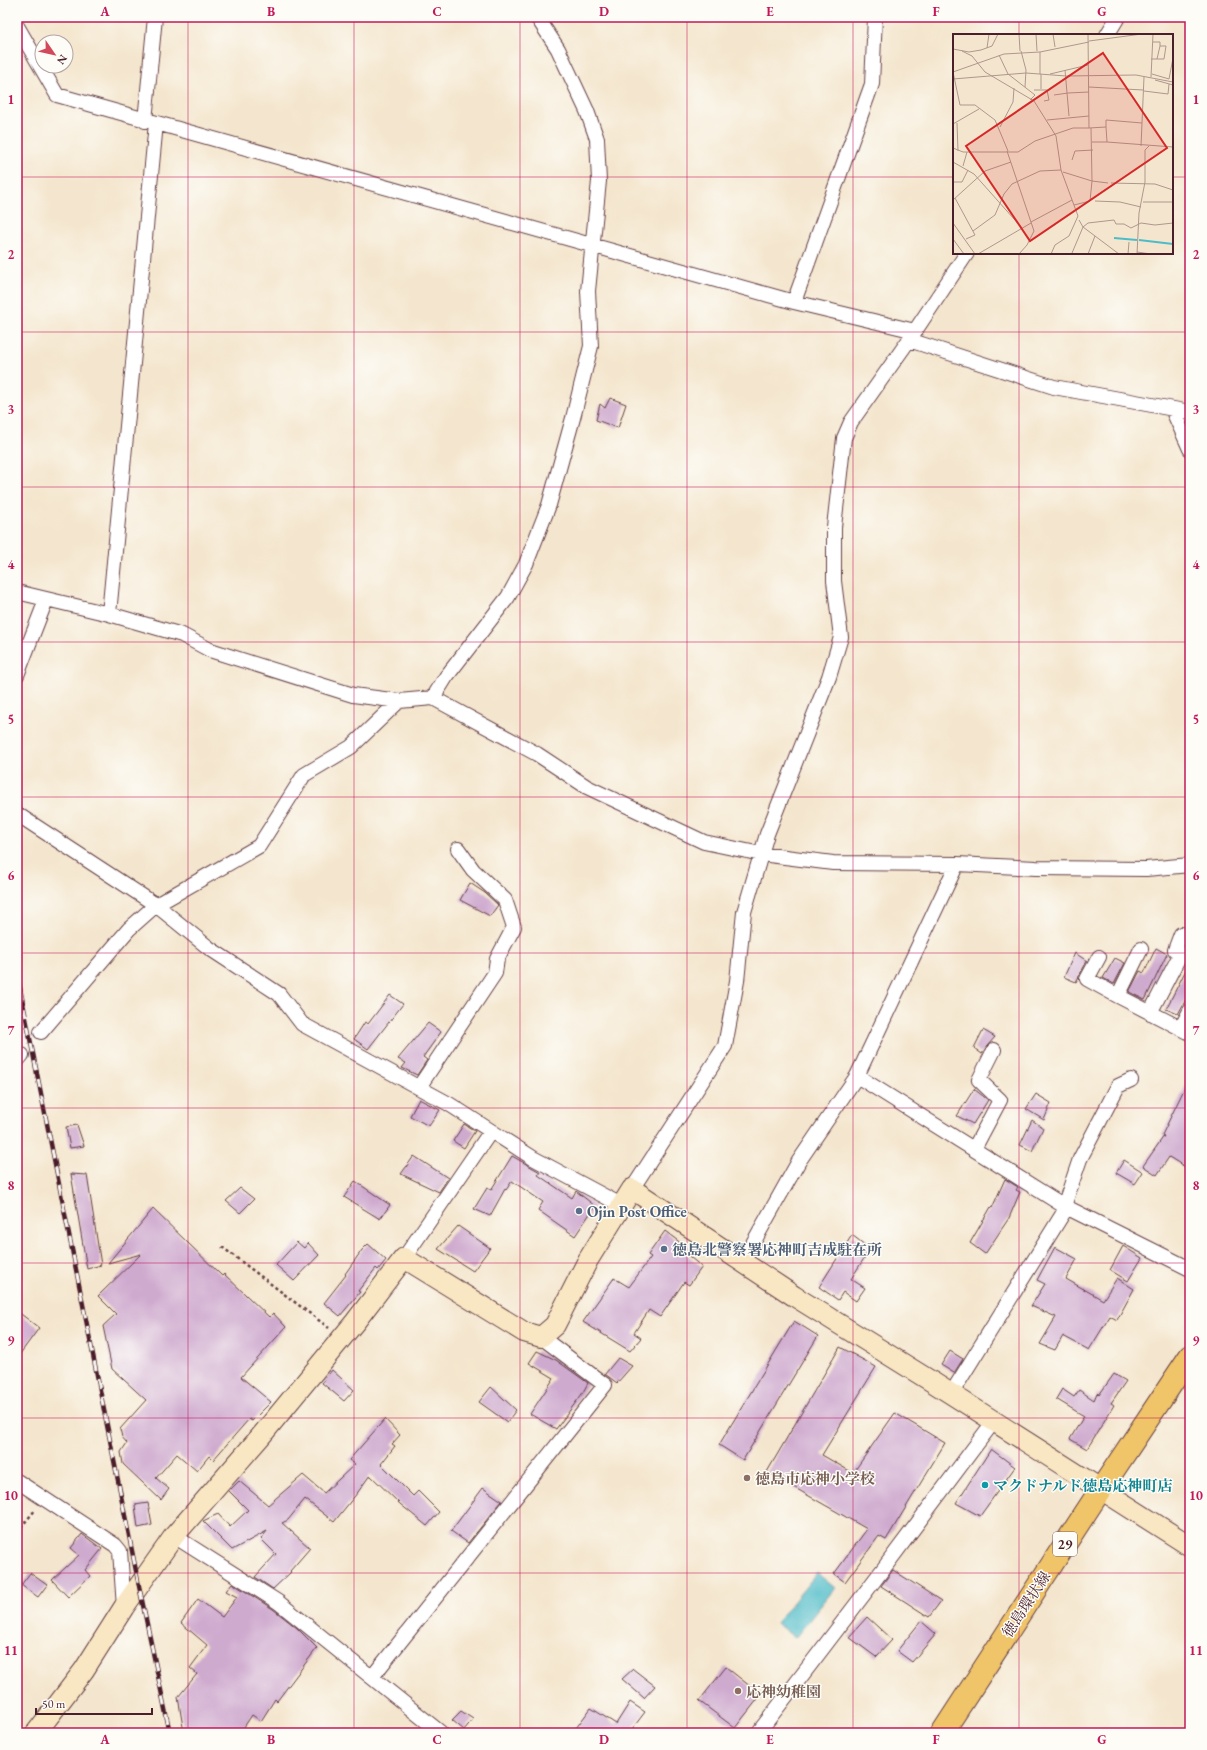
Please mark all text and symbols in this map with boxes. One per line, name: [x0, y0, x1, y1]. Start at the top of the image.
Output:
text: A: [99, 3, 110, 20]
text: B: [267, 3, 275, 20]
text: C: [432, 3, 442, 20]
text: D: [599, 3, 609, 20]
text: E: [766, 3, 774, 20]
text: F: [932, 3, 940, 20]
text: G: [1097, 3, 1107, 20]
north arrow: [34, 34, 74, 74]
inset map: [953, 34, 1173, 254]
text: N: [54, 52, 71, 67]
text: 1: [8, 91, 15, 108]
text: 1: [1193, 91, 1200, 108]
text: 2: [8, 246, 15, 263]
text: 2: [1193, 246, 1200, 263]
text: 3: [8, 401, 15, 418]
text: 3: [1193, 401, 1200, 418]
text: 4: [8, 556, 15, 573]
text: 4: [1193, 556, 1200, 573]
text: 5: [8, 711, 14, 728]
text: 5: [1193, 711, 1199, 728]
text: 6: [8, 867, 15, 884]
text: 6: [1193, 867, 1200, 884]
text: 7: [8, 1022, 15, 1039]
text: 7: [1193, 1022, 1200, 1039]
text: 8: [8, 1177, 15, 1194]
text: 8: [1193, 1177, 1200, 1194]
place label: Ojin Post Office: [587, 1202, 687, 1221]
marker: Ojin Post Office: [574, 1206, 584, 1216]
place label: 徳島北警察署応神町吉成駐在所: [672, 1240, 882, 1259]
marker: 徳島北警察署応神町吉成駐在所: [659, 1244, 669, 1254]
text: 9: [8, 1332, 15, 1349]
text: 9: [1193, 1332, 1200, 1349]
place label: 徳島市応神小学校: [755, 1469, 875, 1488]
marker: 徳島市応神小学校: [742, 1473, 752, 1483]
place label: マクドナルド徳島応神町店: [993, 1476, 1172, 1495]
marker: マクドナルド徳島応神町店: [980, 1480, 990, 1490]
text: 10: [4, 1487, 18, 1504]
text: 10: [1189, 1487, 1203, 1504]
road number: 29: [1053, 1532, 1077, 1556]
street label: 徳島環状線: [998, 1567, 1054, 1641]
text: 11: [4, 1642, 18, 1659]
text: 11: [1189, 1642, 1203, 1659]
place label: 応神幼稚園: [746, 1682, 821, 1701]
marker: 応神幼稚園: [733, 1686, 743, 1696]
scale bar: [36, 1690, 152, 1716]
text: 50 m: [42, 1696, 66, 1712]
text: A: [99, 1731, 110, 1748]
text: B: [267, 1731, 275, 1748]
text: C: [432, 1731, 442, 1748]
text: D: [599, 1731, 609, 1748]
text: E: [766, 1731, 774, 1748]
text: F: [932, 1731, 940, 1748]
text: G: [1097, 1731, 1107, 1748]

